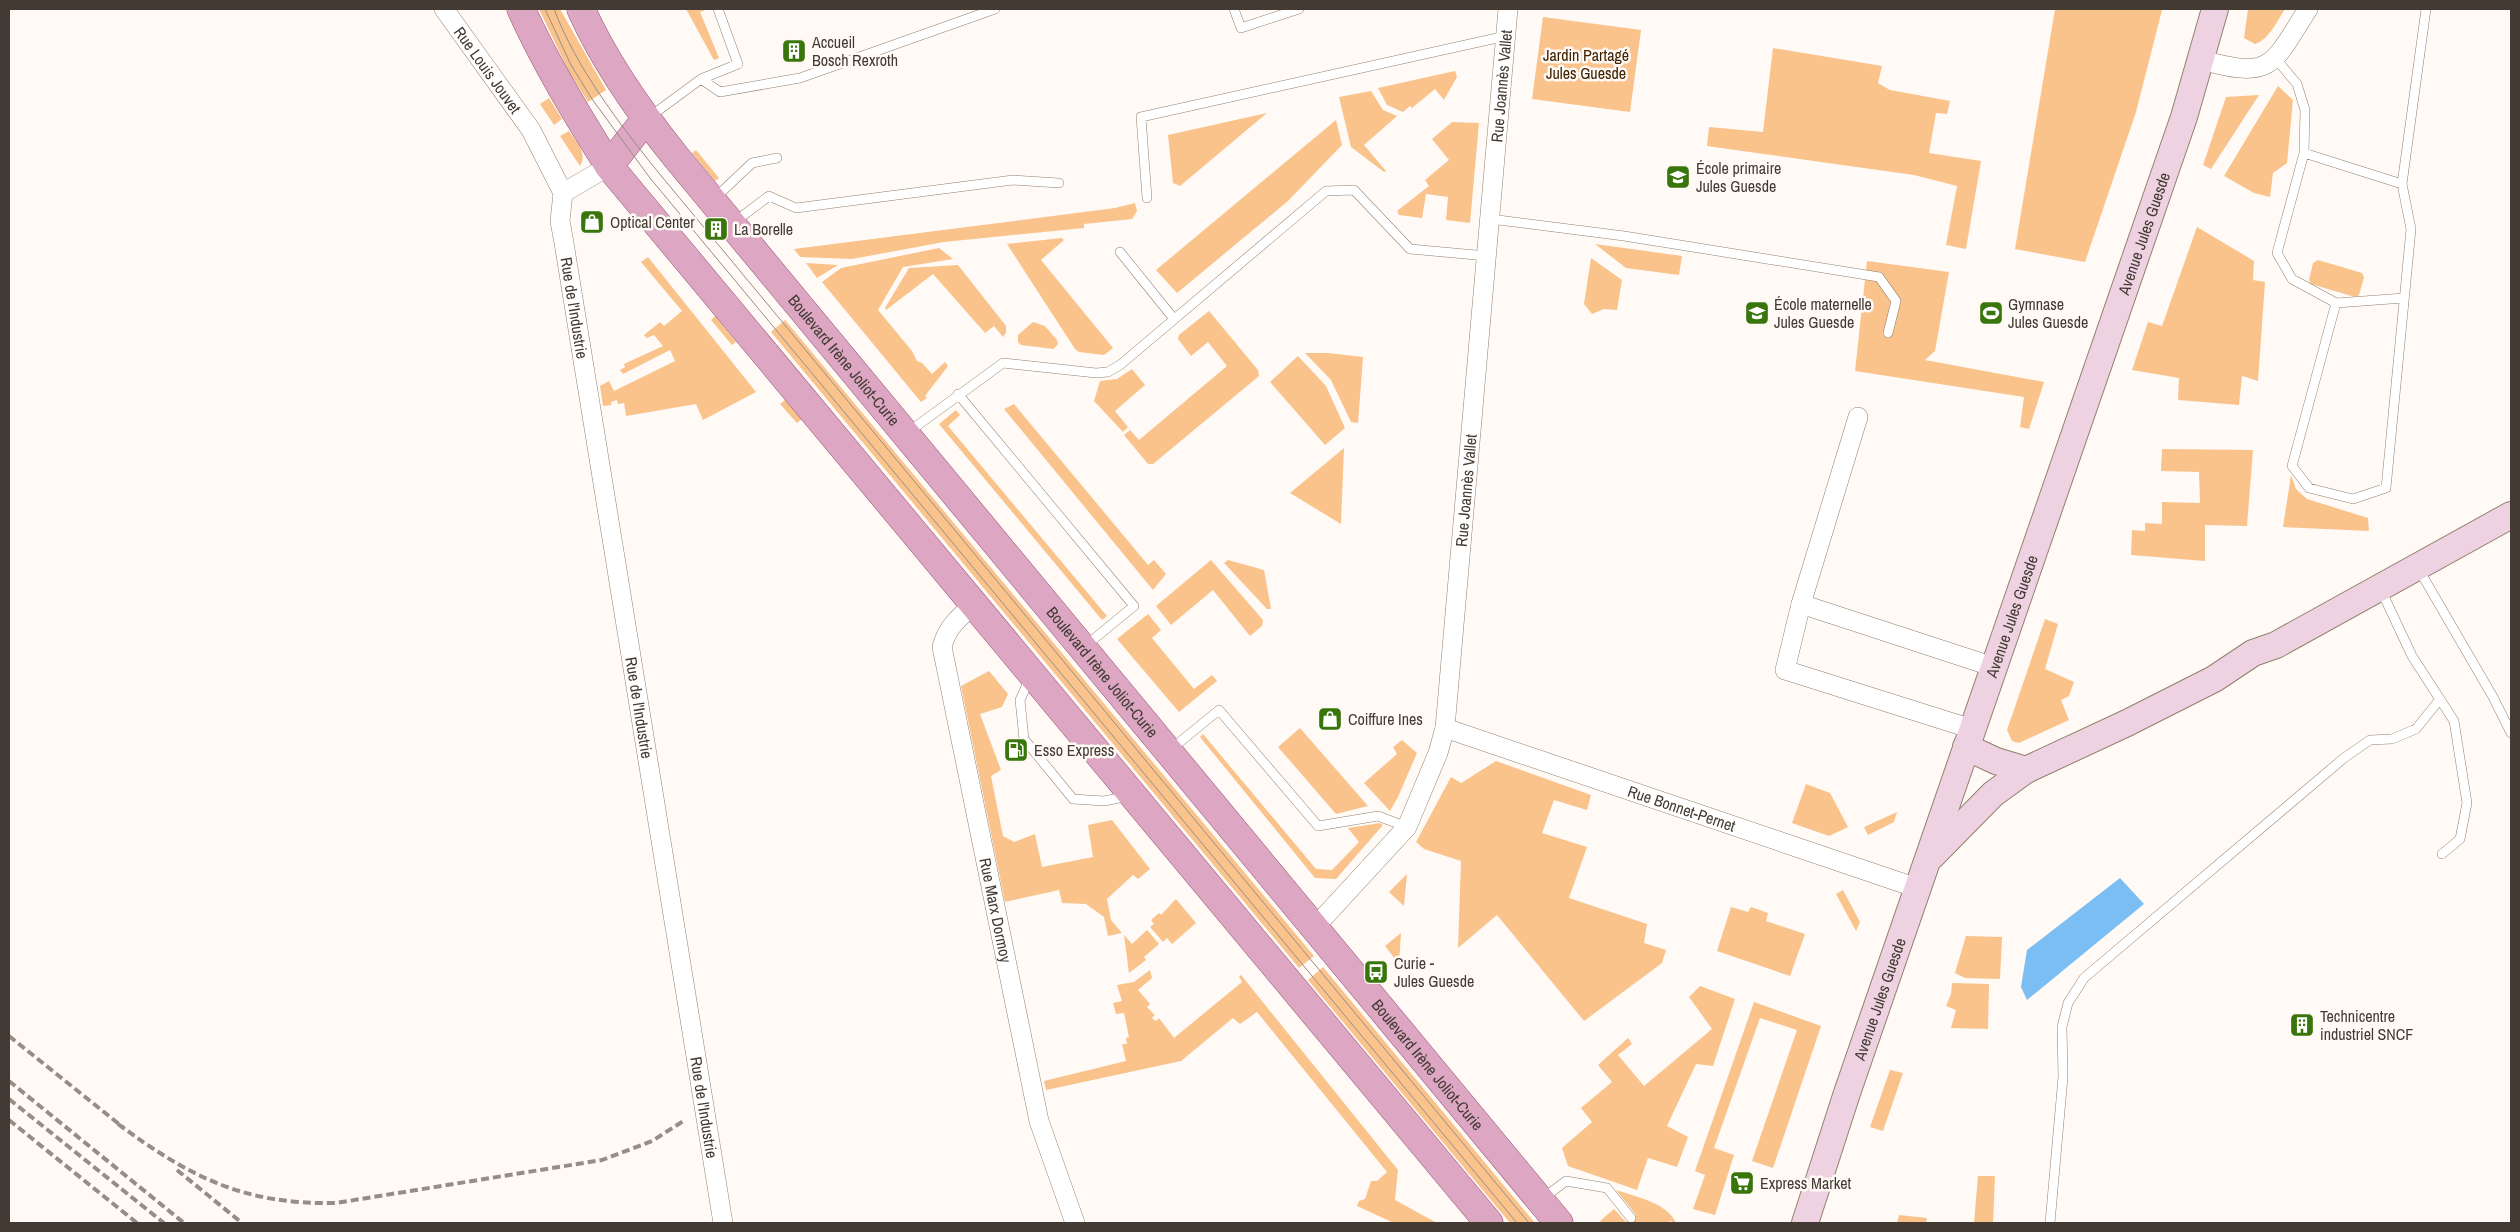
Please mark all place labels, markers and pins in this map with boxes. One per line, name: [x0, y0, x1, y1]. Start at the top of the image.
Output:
place label: Accueil Bosch Rexroth: [811, 31, 898, 71]
building icon: Accueil Bosch Rexroth: [781, 38, 807, 64]
place label: École primaire Jules Guesde: [1696, 157, 1781, 197]
school or university icon: École primaire Jules Guesde: [1665, 164, 1691, 190]
shop icon: Optical Center: [579, 209, 605, 235]
place label: Optical Center: [610, 211, 695, 233]
building icon: La Borelle: [703, 216, 729, 242]
place label: La Borelle: [734, 218, 793, 240]
place label: École maternelle Jules Guesde: [1774, 293, 1872, 333]
place label: Gymnase Jules Guesde: [2008, 293, 2088, 333]
school or university icon: École maternelle Jules Guesde: [1744, 300, 1770, 326]
sports icon: Gymnase Jules Guesde: [1978, 300, 2004, 326]
shop icon: Coiffure Ines: [1317, 706, 1343, 732]
place label: Coiffure Ines: [1348, 708, 1423, 730]
fuel station icon: Esso Express: [1003, 737, 1029, 763]
place label: Esso Express: [1034, 739, 1114, 761]
place label: Curie - Jules Guesde: [1394, 952, 1474, 992]
bus stop icon: Curie - Jules Guesde: [1363, 959, 1389, 985]
place label: Technicentre industriel SNCF: [2320, 1005, 2413, 1045]
building icon: Technicentre industriel SNCF: [2289, 1012, 2315, 1038]
supermarket icon: Express Market: [1729, 1170, 1755, 1196]
place label: Express Market: [1760, 1172, 1851, 1194]

